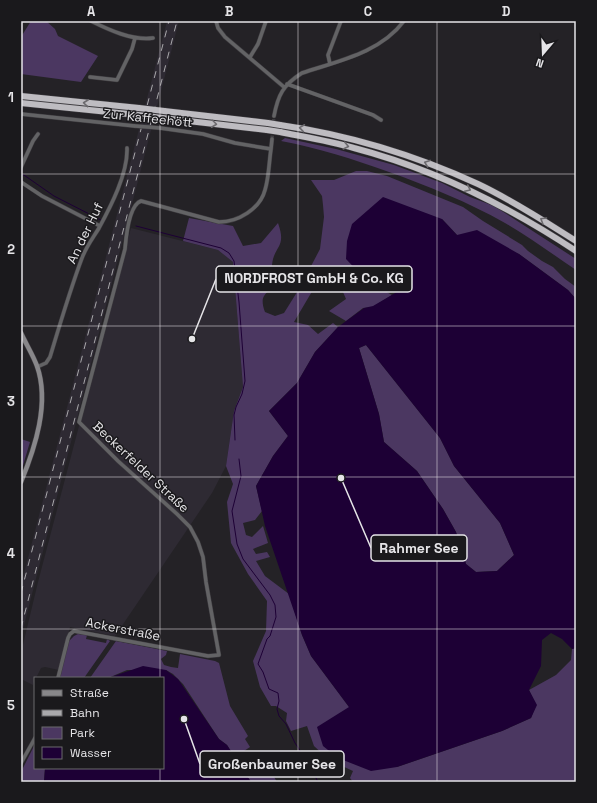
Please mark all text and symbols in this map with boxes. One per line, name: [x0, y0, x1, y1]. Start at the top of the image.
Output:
text: A: [87, 3, 96, 20]
text: B: [225, 3, 234, 20]
text: C: [364, 3, 372, 20]
text: D: [502, 3, 511, 20]
north arrow: [523, 34, 563, 74]
text: N: [534, 56, 546, 71]
text: 1: [8, 89, 14, 106]
one-way arrow: [83, 98, 89, 107]
street label: Zur Kaffeehött: [102, 105, 194, 131]
one-way arrow: [211, 119, 217, 128]
one-way arrow: [298, 124, 305, 133]
one-way arrow: [343, 141, 349, 149]
one-way arrow: [423, 159, 430, 167]
one-way arrow: [464, 184, 471, 192]
street label: An der Huf: [63, 199, 107, 266]
one-way arrow: [540, 217, 547, 225]
text: 2: [7, 241, 15, 258]
callout: NORDFROST GmbH & Co. KG: [216, 266, 412, 292]
text: NORDFROST GmbH & Co. KG: [224, 269, 404, 287]
text: 3: [7, 393, 15, 410]
street label: Beckerfelder Straße: [89, 418, 193, 516]
callout: Rahmer See: [371, 535, 467, 561]
text: Rahmer See: [379, 539, 459, 557]
text: 4: [7, 545, 15, 562]
street label: Ackerstraße: [84, 613, 162, 645]
legend: [34, 677, 164, 769]
text: Straße: [70, 685, 109, 701]
text: 5: [7, 697, 15, 714]
text: Bahn: [70, 705, 100, 721]
text: Park: [70, 725, 95, 741]
text: Wasser: [70, 745, 112, 761]
callout: Großenbaumer See: [200, 751, 344, 777]
text: Großenbaumer See: [208, 755, 336, 773]

